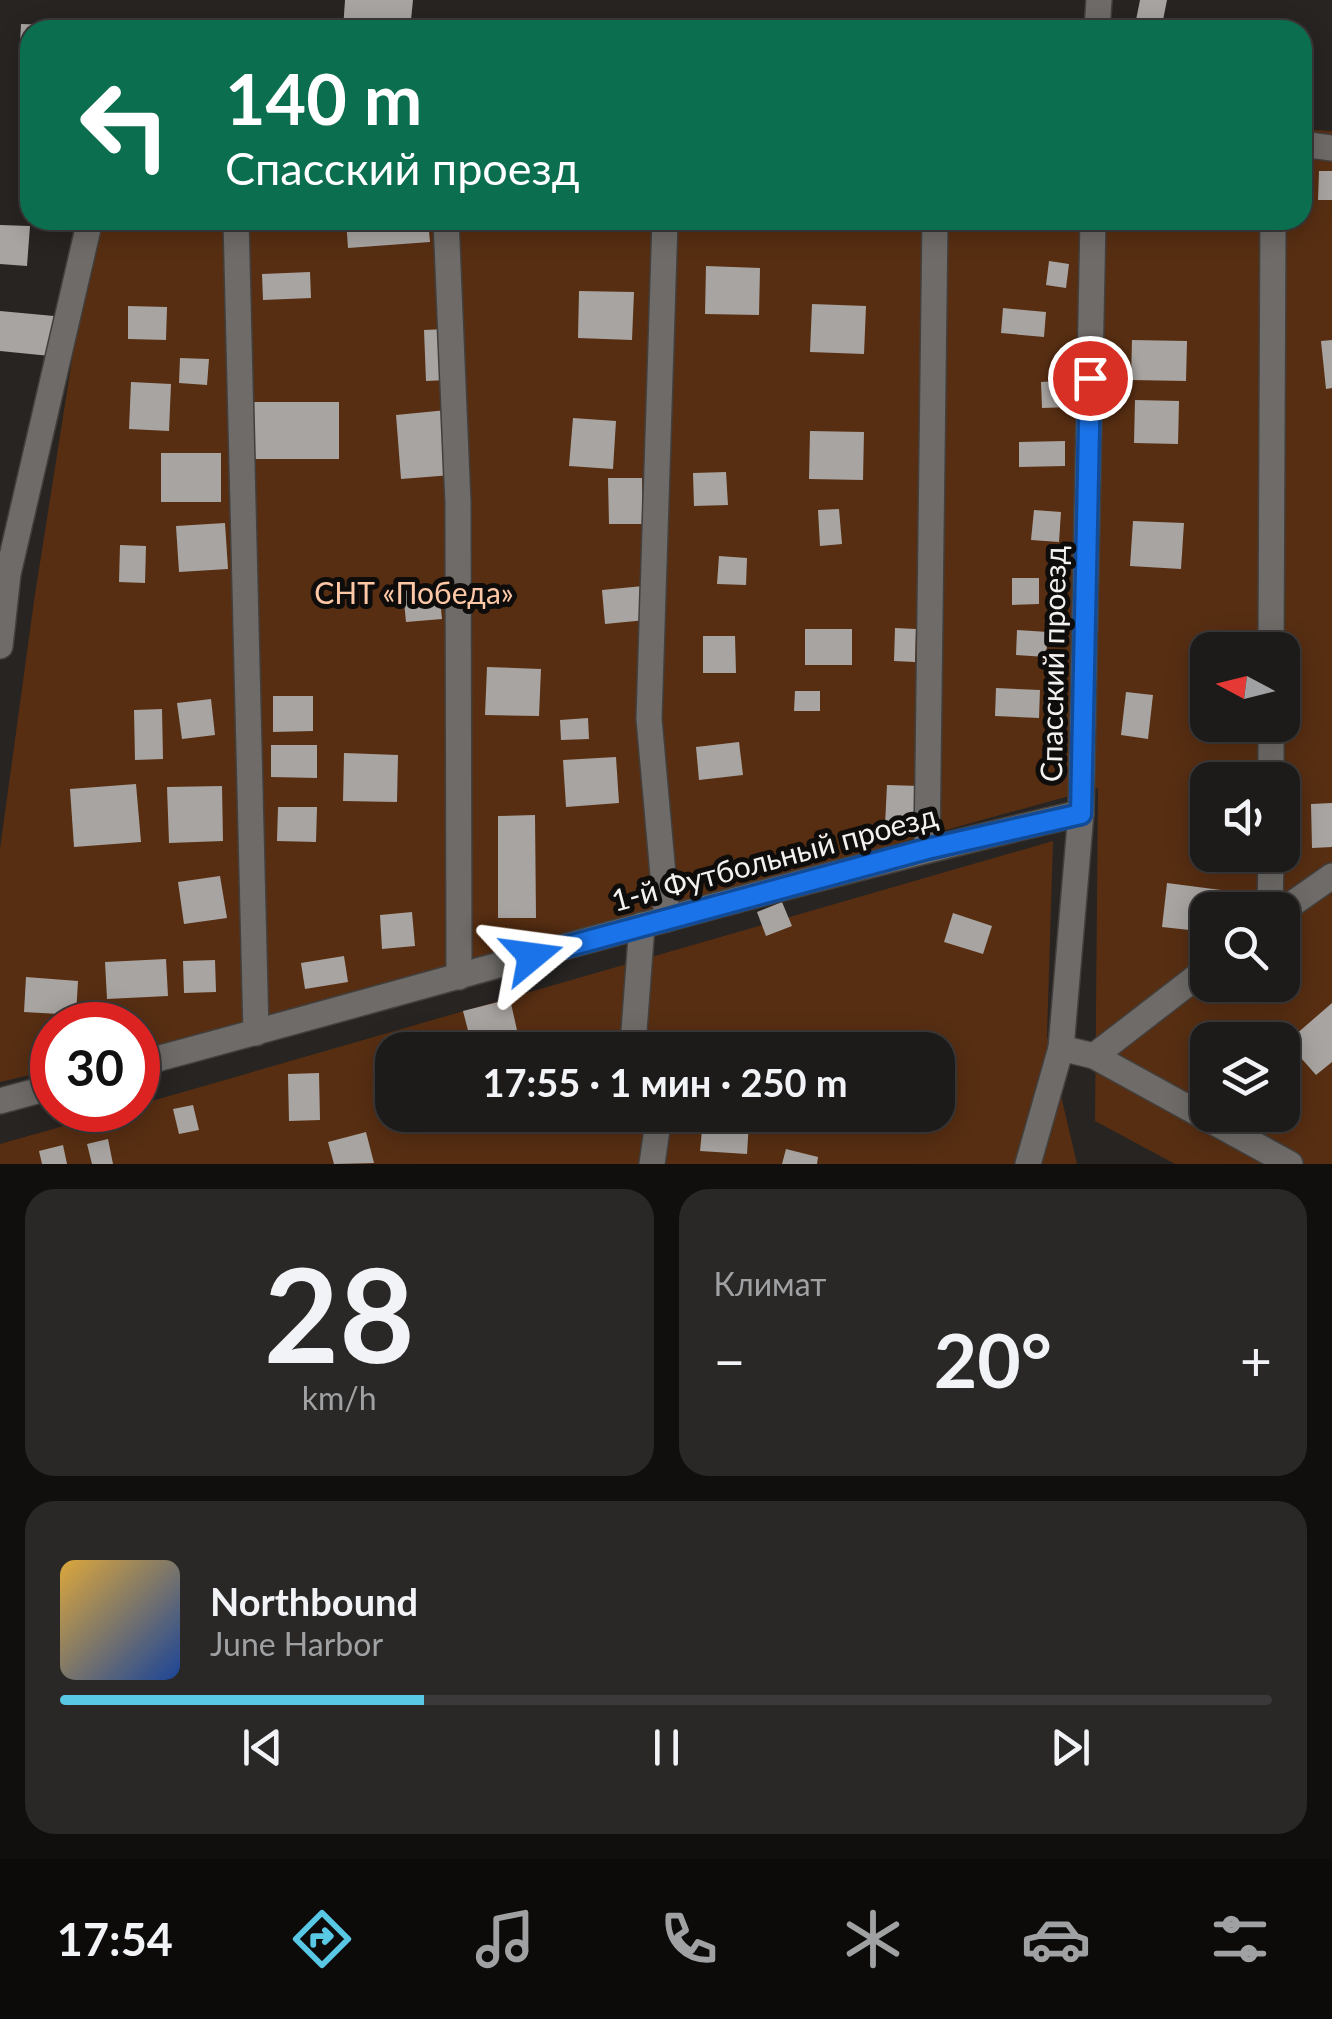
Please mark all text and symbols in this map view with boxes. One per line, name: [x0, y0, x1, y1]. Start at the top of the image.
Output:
text: 140 m: [225, 56, 422, 140]
icon: left: [60, 60, 190, 190]
text: Спасский проезд: [225, 141, 579, 195]
pin: [1048, 336, 1133, 421]
icon: arrive: [1063, 351, 1118, 406]
street label: Спасский проезд: [1032, 546, 1072, 782]
park label: СНТ «Победа»: [314, 574, 514, 610]
north arrow: [1190, 632, 1300, 742]
map controls: [1190, 632, 1300, 1132]
button: sound: [1190, 762, 1300, 872]
street label: 1-й Футбольный проезд: [607, 796, 941, 918]
button: search: [1190, 892, 1300, 1002]
position arrow: [480, 904, 584, 1008]
speed limit sign: 30: [30, 1002, 160, 1132]
button: layers: [1190, 1022, 1300, 1132]
text: 17:55 · 1 мин · 250 m: [482, 1059, 848, 1105]
text: 28: [264, 1235, 415, 1391]
text: Климат: [714, 1264, 826, 1303]
text: 20°: [934, 1314, 1052, 1404]
text: −: [714, 1327, 745, 1393]
text: +: [1240, 1327, 1272, 1393]
text: km/h: [302, 1378, 377, 1417]
text: Northbound: [210, 1578, 418, 1624]
text: June Harbor: [210, 1624, 383, 1663]
icon: previous: [235, 1720, 290, 1775]
icon: pause: [639, 1720, 694, 1775]
icon: next: [1043, 1720, 1098, 1775]
icon: directions: [287, 1904, 357, 1974]
icon: music: [470, 1904, 540, 1974]
icon: phone: [654, 1904, 724, 1974]
icon: climate: [838, 1904, 908, 1974]
icon: car: [1021, 1904, 1091, 1974]
icon: filters: [1205, 1904, 1275, 1974]
text: 17:54: [57, 1912, 173, 1966]

